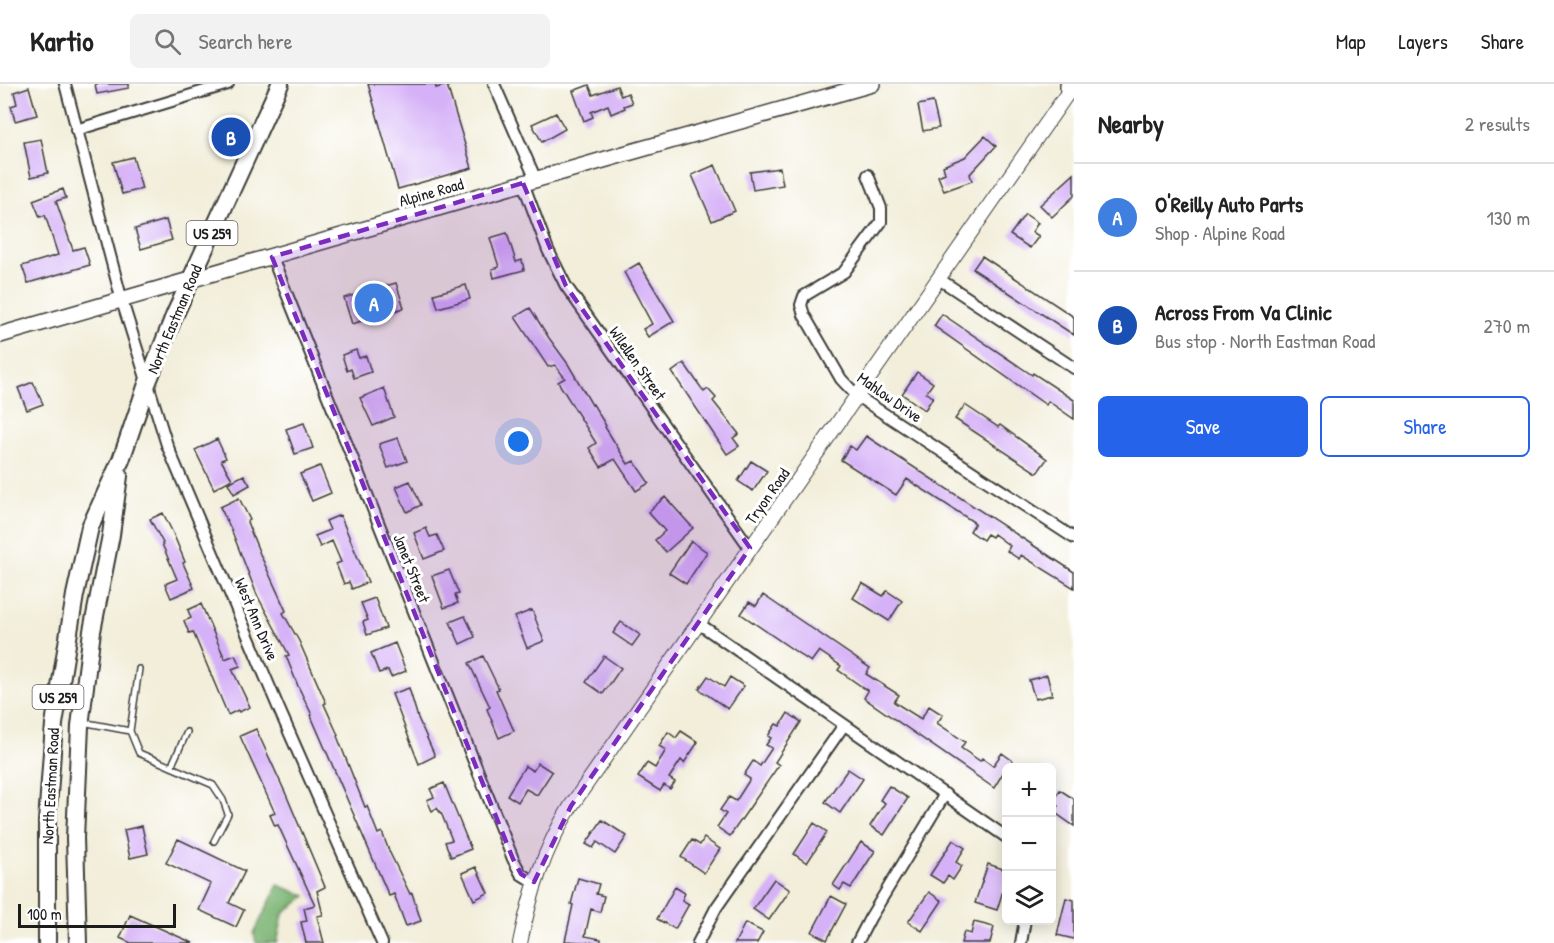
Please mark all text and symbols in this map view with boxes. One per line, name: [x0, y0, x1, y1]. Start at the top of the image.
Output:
search box: [130, 14, 550, 68]
text: Kartio: [30, 22, 94, 60]
icon: search: [151, 25, 184, 58]
text: Search here: [199, 26, 293, 56]
text: Map: [1336, 27, 1365, 56]
text: Layers: [1398, 27, 1448, 56]
text: Share: [1481, 27, 1524, 56]
text: Nearby: [1098, 106, 1164, 141]
text: 2 results: [1465, 110, 1530, 137]
pin: B: [212, 115, 250, 160]
street label: Alpine Road: [396, 172, 466, 212]
text: O'Reilly Auto Parts: [1155, 189, 1303, 219]
text: A: [1113, 204, 1122, 231]
text: 130 m: [1487, 204, 1530, 231]
text: Shop · Alpine Road: [1155, 219, 1285, 246]
road number: US 259: [186, 221, 238, 245]
street label: North Eastman Road: [141, 261, 207, 377]
pin: A: [354, 280, 394, 326]
text: Across From Va Clinic: [1155, 297, 1332, 327]
text: B: [1112, 312, 1123, 339]
text: 270 m: [1484, 312, 1530, 339]
street label: Wilellen Street: [604, 322, 672, 405]
text: Bus stop · North Eastman Road: [1155, 327, 1375, 354]
street label: Mahlow Drive: [853, 367, 927, 428]
button: Save: [1098, 396, 1308, 457]
button: Share: [1320, 396, 1530, 457]
your location: [504, 427, 533, 456]
street label: Tryon Road: [740, 463, 794, 529]
street label: Janet Street: [388, 530, 436, 606]
street label: West Ann Drive: [230, 574, 284, 664]
road number: US 259: [32, 685, 84, 709]
street label: North Eastman Road: [36, 727, 64, 845]
map controls: [1002, 763, 1056, 925]
button: +: [1002, 763, 1056, 817]
button: −: [1002, 817, 1056, 871]
button: layers: [1002, 871, 1056, 925]
scale bar: [18, 901, 176, 928]
text: 100 m: [27, 903, 62, 925]

